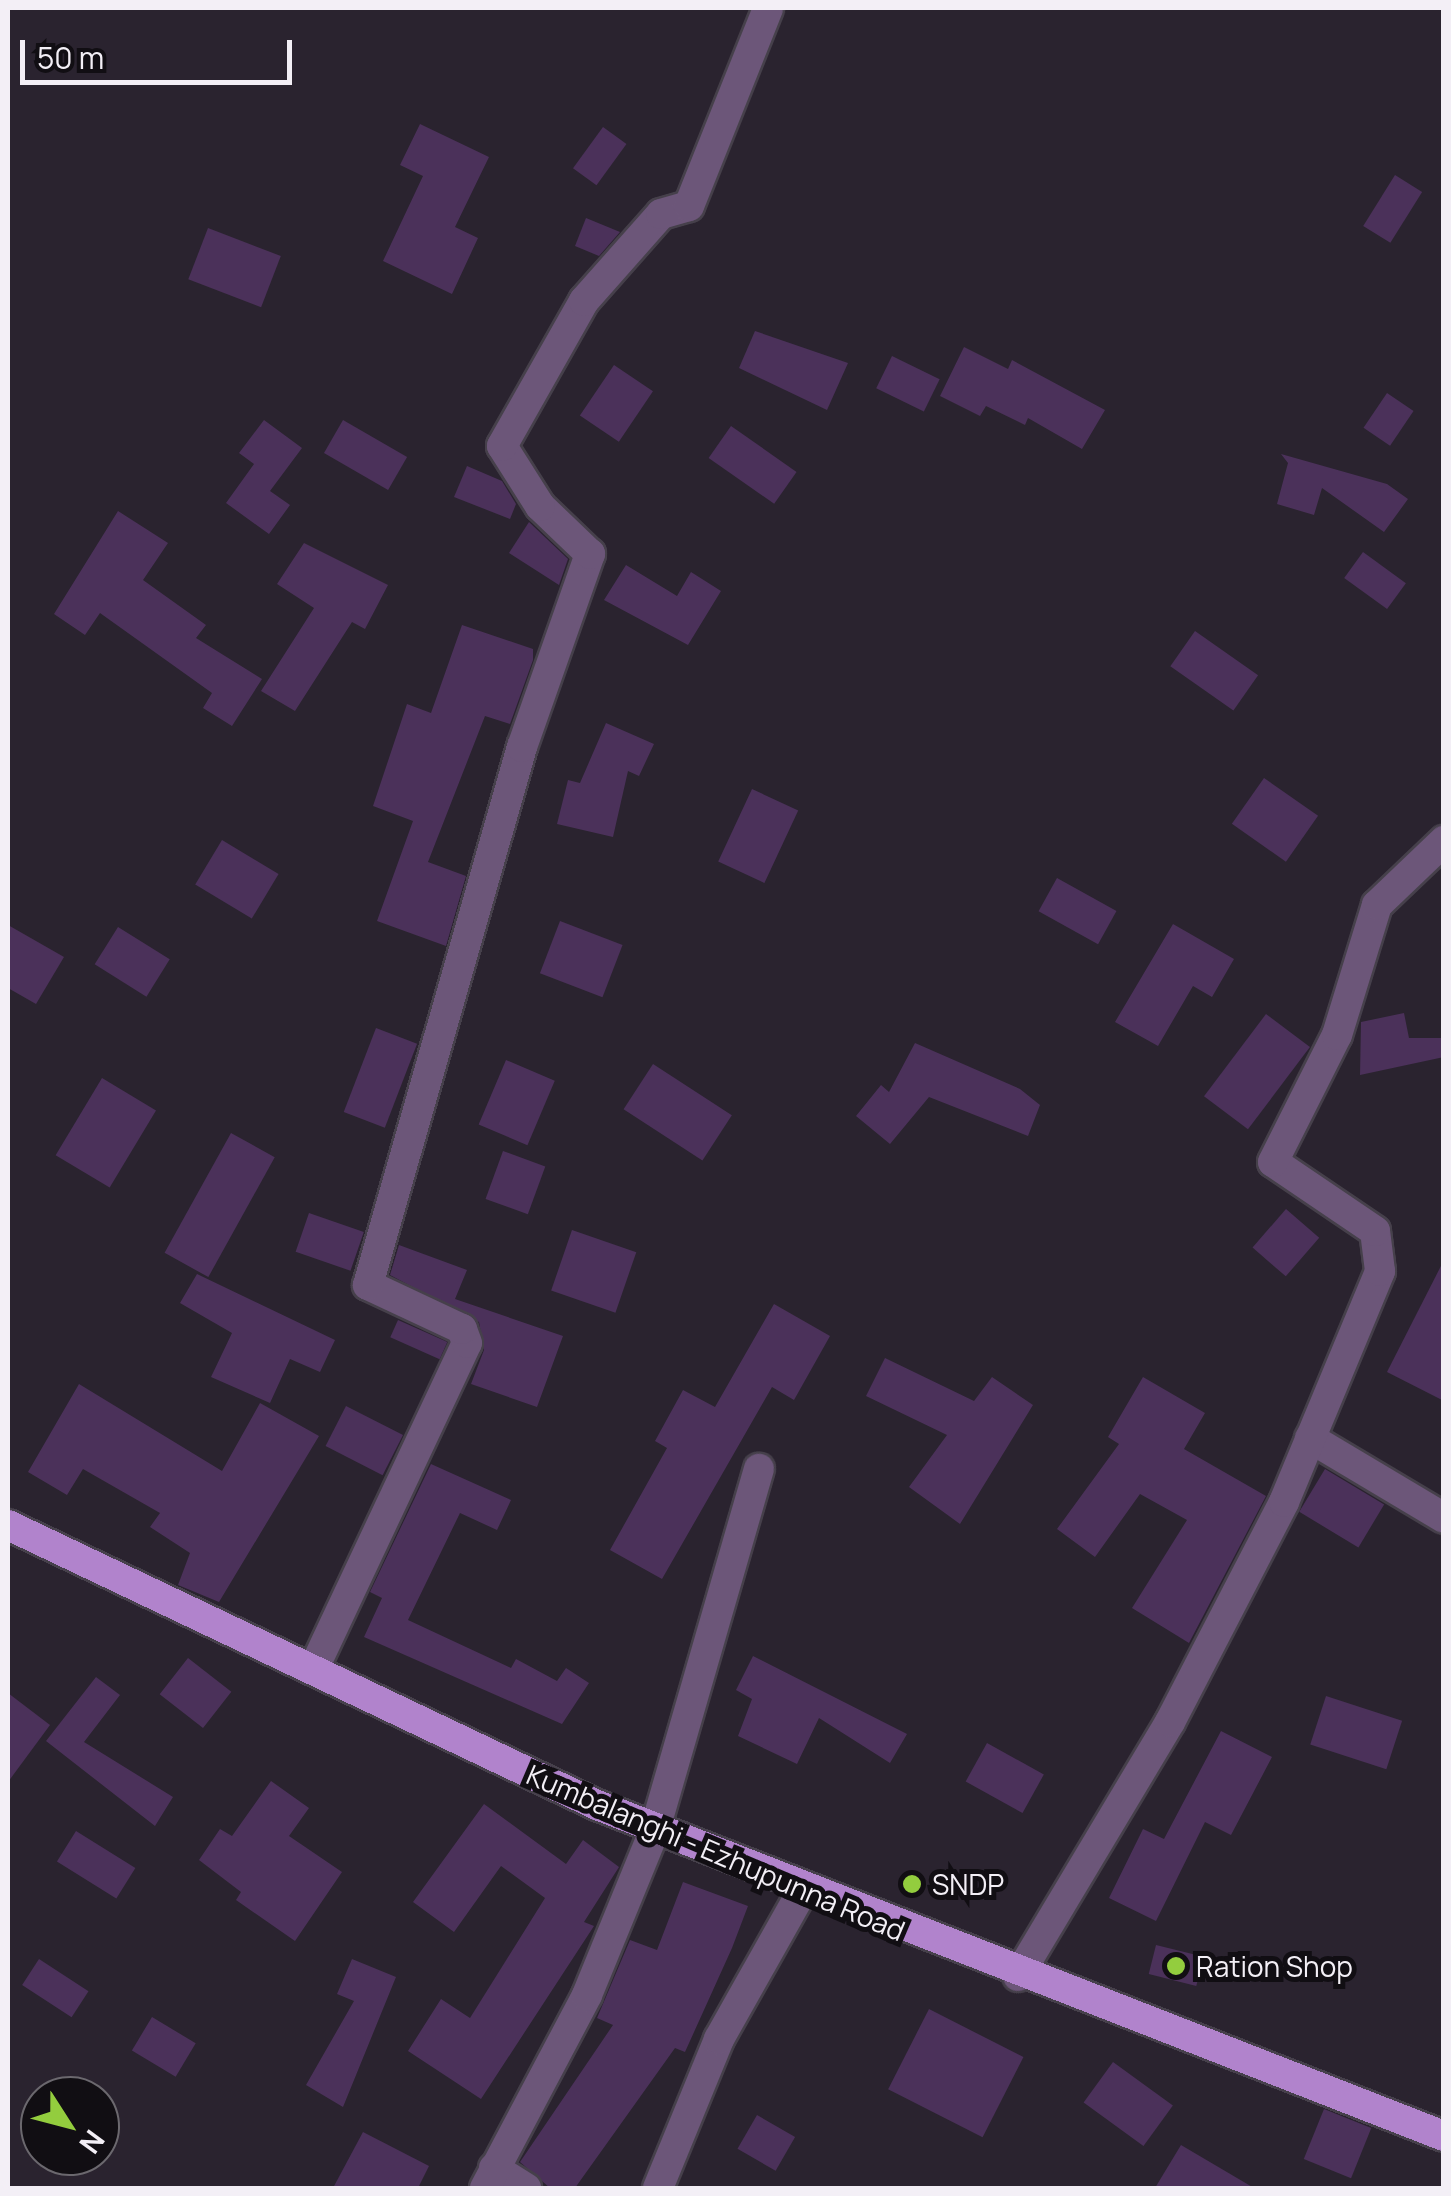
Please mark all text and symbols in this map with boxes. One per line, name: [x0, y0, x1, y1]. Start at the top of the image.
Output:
scale bar: [25, 20, 298, 82]
text: 50 m: [37, 37, 104, 78]
street label: Kumbalanghi - Ezhupunna Road: [522, 1757, 910, 1947]
place label: SNDP: [932, 1867, 1004, 1901]
marker: SNDP: [901, 1873, 923, 1895]
place label: Ration Shop: [1196, 1949, 1353, 1983]
marker: Ration Shop: [1165, 1955, 1187, 1977]
north arrow: [20, 2076, 120, 2176]
text: N: [71, 2123, 114, 2162]

